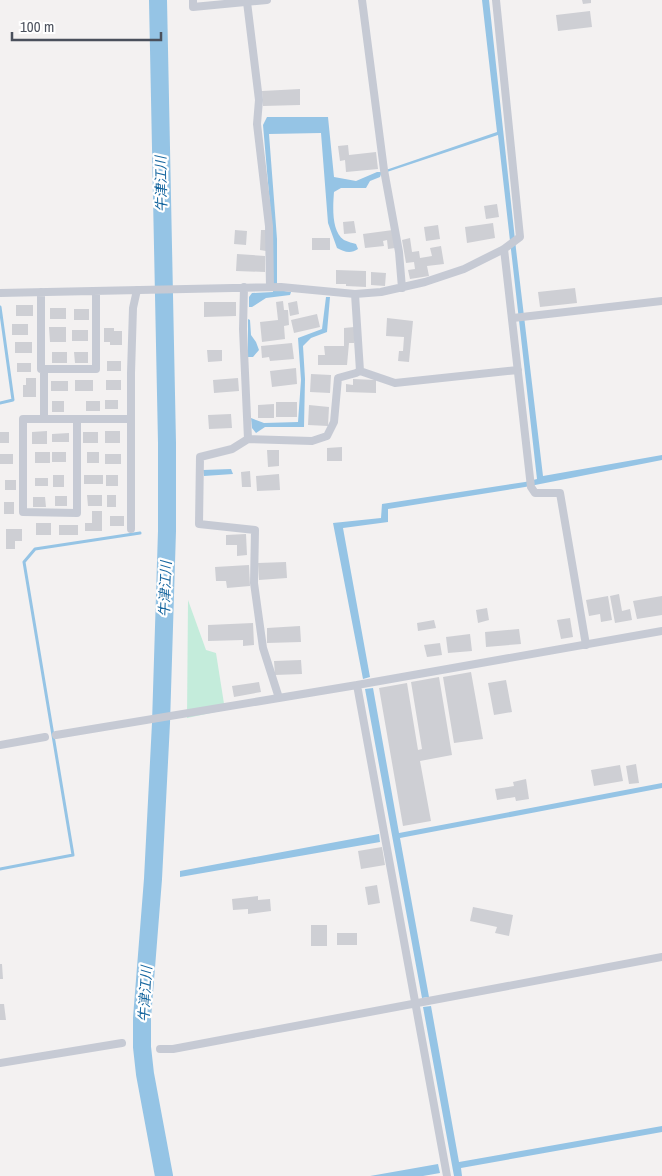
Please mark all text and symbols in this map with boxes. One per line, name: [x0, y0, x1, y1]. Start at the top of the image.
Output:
scale bar: [12, 10, 161, 42]
text: 100 m: [20, 16, 54, 37]
water label: 牛津江川: [151, 154, 170, 212]
water label: 牛津江川: [155, 559, 175, 617]
water label: 牛津江川: [135, 964, 156, 1022]

